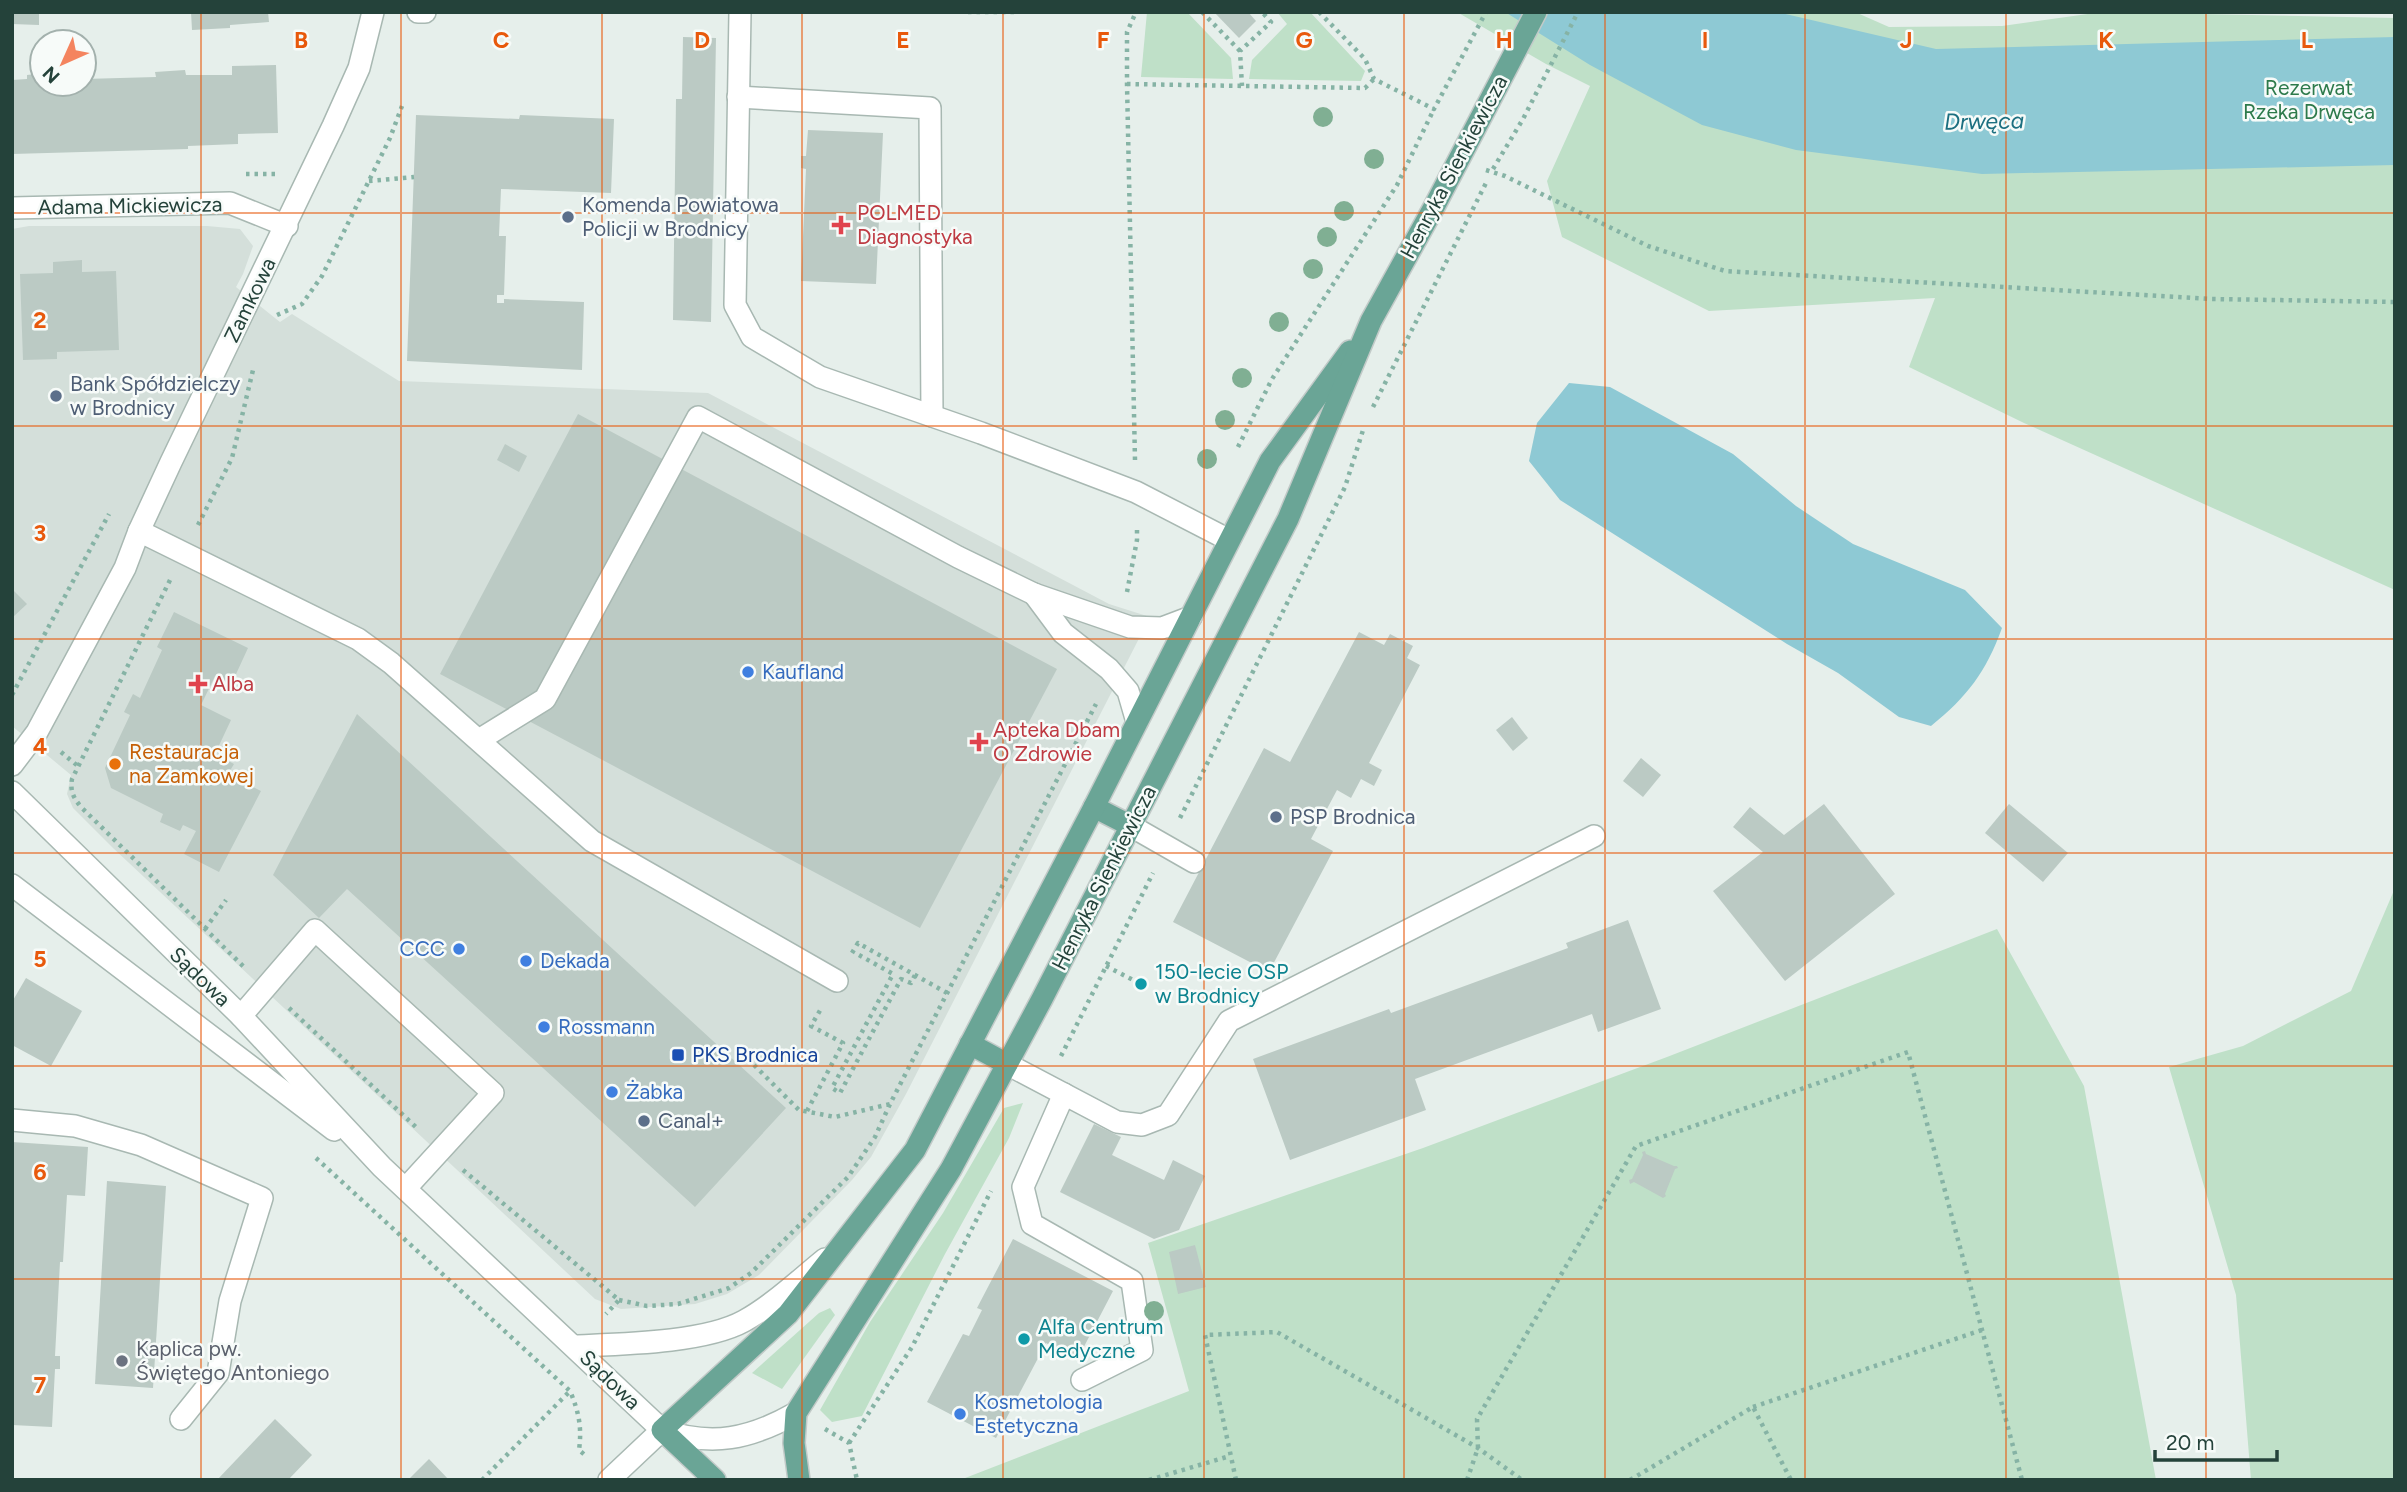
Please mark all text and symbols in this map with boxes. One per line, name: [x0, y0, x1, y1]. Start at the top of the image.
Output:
text: B: [294, 26, 308, 54]
text: C: [493, 26, 510, 54]
text: D: [694, 26, 710, 54]
text: E: [896, 26, 910, 54]
text: F: [1097, 26, 1110, 54]
text: G: [1295, 26, 1313, 54]
text: H: [1495, 26, 1513, 54]
text: I: [1702, 26, 1708, 54]
text: J: [1900, 26, 1912, 54]
text: K: [2098, 26, 2114, 54]
text: L: [2301, 26, 2313, 54]
north arrow: [28, 28, 98, 98]
text: N: [38, 61, 65, 88]
street label: Henryka Sienkiewicza: [1395, 71, 1512, 263]
park label: Rezerwat Rzeka Drwęca: [2243, 75, 2375, 124]
water label: Drwęca: [1944, 106, 2024, 136]
street label: Adama Mickiewicza: [37, 191, 223, 220]
place label: Komenda Powiatowa Policji w Brodnicy: [582, 192, 779, 241]
place label: POLMED Diagnostyka: [857, 200, 973, 249]
marker: Komenda Powiatowa Policji w Brodnicy: [560, 209, 576, 225]
marker: POLMED Diagnostyka: [831, 215, 851, 235]
street label: Zamkowa: [218, 253, 281, 346]
text: 2: [33, 306, 47, 334]
place label: Bank Spółdzielczy w Brodnicy: [70, 371, 240, 420]
marker: Bank Spółdzielczy w Brodnicy: [48, 388, 64, 404]
text: 3: [34, 519, 46, 547]
place label: Kaufland: [762, 659, 844, 684]
marker: Kaufland: [740, 664, 756, 680]
place label: Alba: [212, 671, 254, 696]
marker: Alba: [190, 676, 206, 692]
place label: Apteka Dbam O Zdrowie: [993, 717, 1120, 766]
text: 4: [33, 732, 47, 760]
marker: Apteka Dbam O Zdrowie: [971, 734, 987, 750]
place label: Restauracja na Zamkowej: [129, 739, 254, 788]
marker: Restauracja na Zamkowej: [107, 756, 123, 772]
street label: Henryka Sienkiewicza: [1046, 781, 1161, 974]
place label: PSP Brodnica: [1290, 804, 1415, 829]
marker: PSP Brodnica: [1268, 809, 1284, 825]
place label: CCC: [400, 936, 445, 961]
marker: CCC: [451, 941, 467, 957]
street label: Sądowa: [165, 942, 236, 1012]
text: 5: [33, 945, 47, 973]
place label: Dekada: [540, 948, 610, 973]
marker: Dekada: [518, 953, 534, 969]
place label: 150-lecie OSP w Brodnicy: [1155, 959, 1288, 1008]
marker: 150-lecie OSP w Brodnicy: [1133, 976, 1149, 992]
place label: Rossmann: [558, 1014, 655, 1039]
marker: Rossmann: [536, 1019, 552, 1035]
place label: PKS Brodnica: [692, 1042, 818, 1067]
marker: PKS Brodnica: [670, 1047, 686, 1063]
place label: Żabka: [626, 1079, 683, 1104]
marker: Żabka: [604, 1084, 620, 1100]
place label: Canal+: [658, 1108, 724, 1133]
marker: Canal+: [636, 1113, 652, 1129]
text: 6: [33, 1158, 47, 1186]
place label: Alfa Centrum Medyczne: [1038, 1314, 1163, 1363]
marker: Alfa Centrum Medyczne: [1016, 1331, 1032, 1347]
place label: Kaplica pw. Świętego Antoniego: [136, 1336, 329, 1385]
street label: Sądowa: [575, 1345, 646, 1415]
marker: Kaplica pw. Świętego Antoniego: [114, 1353, 130, 1369]
text: 7: [34, 1371, 47, 1399]
place label: Kosmetologia Estetyczna: [974, 1389, 1103, 1438]
marker: Kosmetologia Estetyczna: [952, 1406, 968, 1422]
scale bar: [2155, 1418, 2278, 1462]
text: 20 m: [2166, 1430, 2214, 1455]

